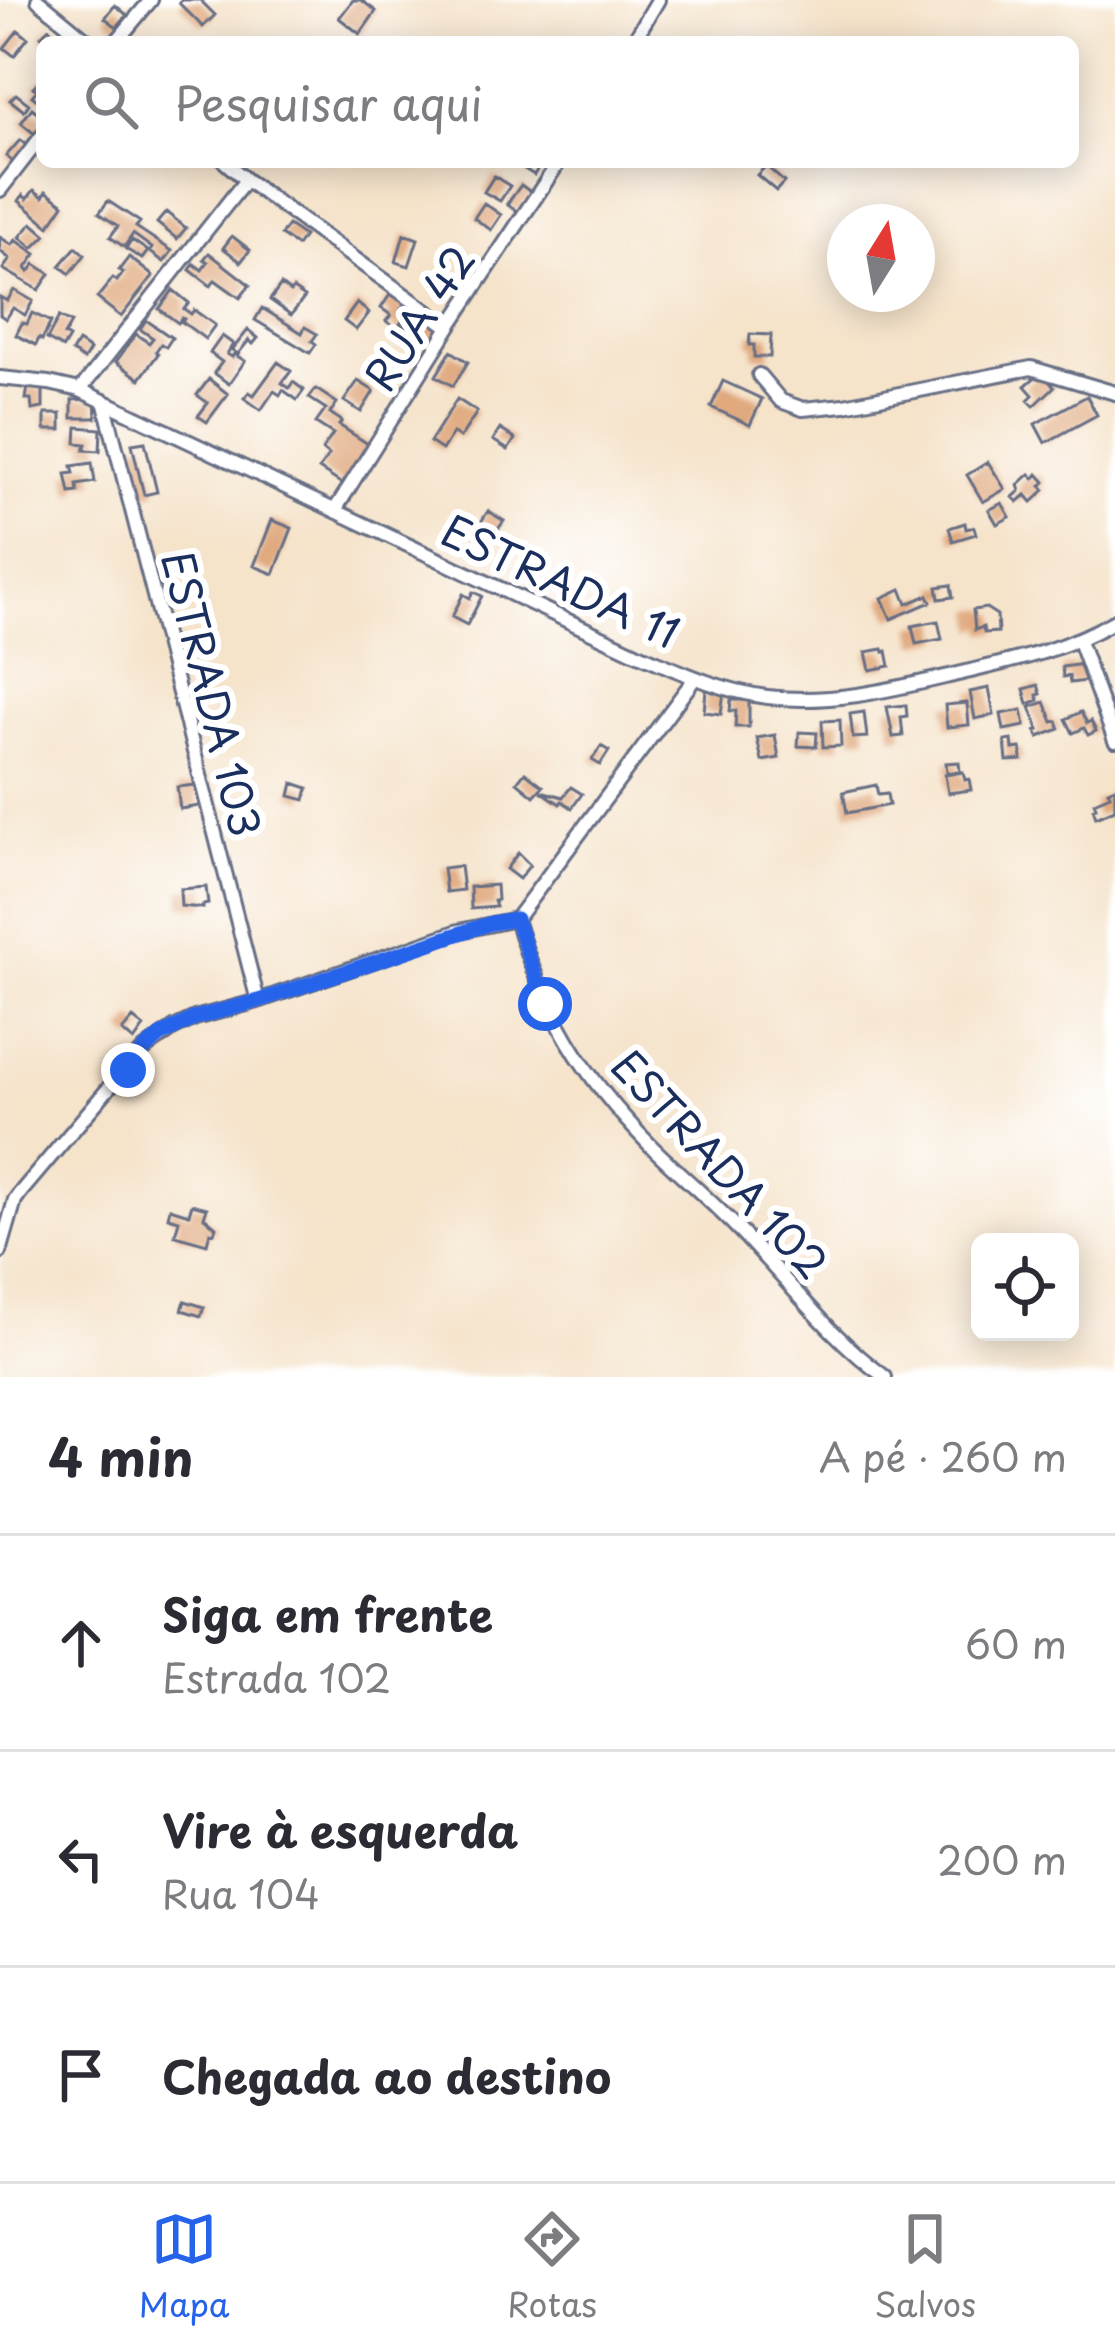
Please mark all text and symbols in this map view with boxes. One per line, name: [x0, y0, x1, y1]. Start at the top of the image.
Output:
search box: [36, 36, 1079, 168]
text: Pesquisar aqui: [174, 68, 483, 136]
icon: search: [78, 69, 144, 135]
north arrow: [827, 204, 935, 312]
street label: RUA 42: [347, 232, 489, 402]
street label: ESTRADA 11: [432, 497, 690, 663]
street label: ESTRADA 103: [147, 544, 279, 842]
route start: [518, 977, 572, 1031]
street label: ESTRADA 102: [598, 1034, 844, 1292]
route end: [101, 1043, 155, 1097]
map controls: [971, 1233, 1079, 1341]
button: locate: [971, 1233, 1079, 1341]
text: 4 min: [48, 1417, 193, 1494]
text: A pé · 260 m: [819, 1426, 1067, 1485]
text: Siga em frente: [162, 1579, 493, 1647]
icon: ahead: [48, 1610, 114, 1676]
text: 60 m: [965, 1613, 1067, 1672]
text: Estrada 102: [162, 1647, 391, 1706]
text: Vire à esquerda: [162, 1795, 518, 1863]
icon: left: [48, 1826, 114, 1892]
text: 200 m: [937, 1829, 1067, 1888]
text: Rua 104: [162, 1863, 320, 1922]
text: Chegada ao destino: [162, 2041, 611, 2109]
icon: arrive: [48, 2042, 114, 2108]
tab: Mapa: [139, 2206, 230, 2328]
tab: Rotas: [507, 2206, 597, 2328]
tab: Salvos: [874, 2206, 976, 2328]

